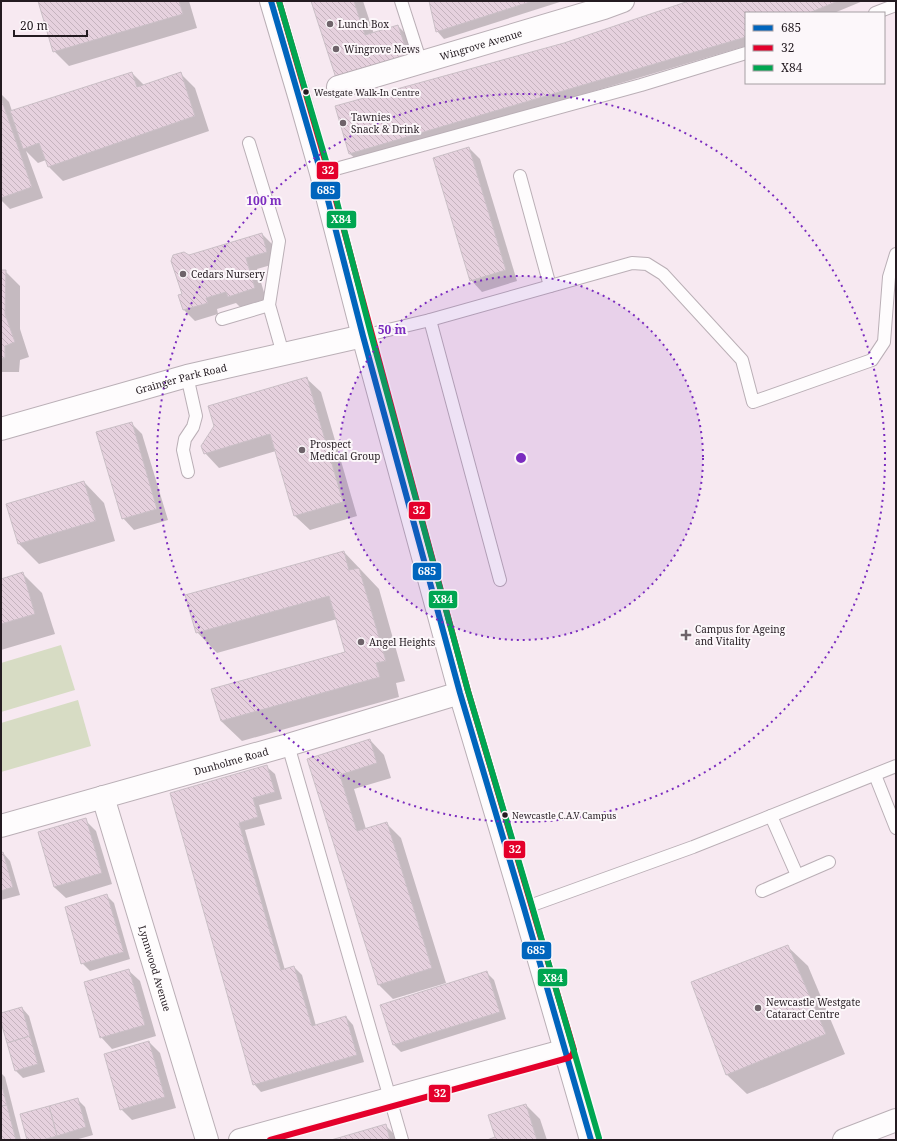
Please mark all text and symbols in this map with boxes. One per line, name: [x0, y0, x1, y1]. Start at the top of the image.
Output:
scale bar: [14, 12, 87, 38]
legend: [745, 12, 885, 84]
text: 20 m: [20, 17, 48, 34]
place label: Lunch Box: [338, 17, 389, 31]
marker: Lunch Box: [325, 19, 335, 29]
text: 685: [781, 19, 801, 36]
street label: Wingrove Avenue: [438, 26, 524, 63]
text: 32: [781, 39, 794, 56]
place label: Wingrove News: [344, 42, 420, 56]
marker: Wingrove News: [331, 44, 341, 54]
text: X84: [781, 59, 803, 76]
place label: Westgate Walk-In Centre: [314, 86, 420, 99]
marker: Westgate Walk-In Centre: [301, 87, 311, 97]
place label: Tawnies Snack & Drink: [351, 110, 420, 136]
marker: Tawnies Snack & Drink: [338, 118, 348, 128]
line badge: 32: [316, 161, 339, 180]
text: 32: [322, 162, 334, 177]
line badge: 685: [310, 181, 341, 200]
text: 685: [317, 182, 335, 197]
text: 100 m: [246, 192, 282, 209]
line badge: X84: [326, 210, 357, 229]
text: X84: [331, 211, 351, 226]
place label: Cedars Nursery: [191, 267, 265, 281]
marker: Cedars Nursery: [178, 269, 188, 279]
text: 50 m: [378, 321, 406, 338]
street label: Grainger Park Road: [134, 360, 228, 397]
place label: Prospect Medical Group: [310, 437, 380, 463]
marker: Prospect Medical Group: [297, 445, 307, 455]
centre of rings: [514, 451, 528, 465]
line badge: 32: [408, 501, 431, 520]
text: 32: [413, 502, 425, 517]
line badge: 685: [412, 562, 442, 581]
text: 685: [418, 563, 436, 578]
line badge: X84: [428, 590, 458, 609]
text: X84: [433, 591, 453, 606]
place label: Campus for Ageing and Vitality: [695, 622, 786, 648]
marker: Campus for Ageing and Vitality: [680, 629, 692, 641]
place label: Angel Heights: [369, 635, 436, 649]
marker: Angel Heights: [356, 637, 366, 647]
street label: Dunholme Road: [192, 744, 270, 778]
place label: Newcastle C.A.V Campus: [512, 809, 616, 822]
marker: Newcastle C.A.V Campus: [500, 810, 510, 820]
line badge: 32: [503, 840, 526, 859]
text: 32: [509, 841, 521, 856]
street label: Lynnwood Avenue: [135, 924, 175, 1013]
line badge: 685: [521, 941, 552, 960]
text: 685: [527, 942, 545, 957]
line badge: X84: [537, 968, 568, 987]
text: X84: [543, 970, 563, 985]
place label: Newcastle Westgate Cataract Centre: [766, 995, 860, 1021]
marker: Newcastle Westgate Cataract Centre: [753, 1003, 763, 1013]
line badge: 32: [428, 1084, 451, 1103]
text: 32: [434, 1085, 446, 1100]

